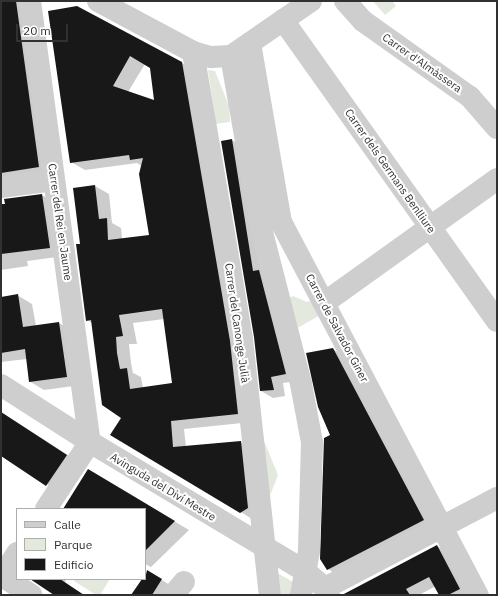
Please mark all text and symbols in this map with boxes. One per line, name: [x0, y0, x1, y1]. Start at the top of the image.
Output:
scale bar: [18, 16, 70, 42]
text: 20 m: [23, 23, 51, 38]
street label: Carrer d'Almàssera: [380, 31, 464, 95]
street label: Carrer dels Germans Benlliure: [342, 106, 438, 236]
street label: Carrer del Rei en Jaume: [45, 163, 75, 281]
street label: Carrer del Canonge Julià: [222, 262, 252, 384]
street label: Carrer de Salvador Giner: [303, 272, 371, 384]
street label: Avinguda del Diví Mestre: [108, 450, 218, 524]
legend: [16, 508, 146, 580]
text: Calle: [54, 517, 81, 532]
text: Parque: [54, 537, 92, 552]
text: Edificio: [54, 557, 93, 572]

